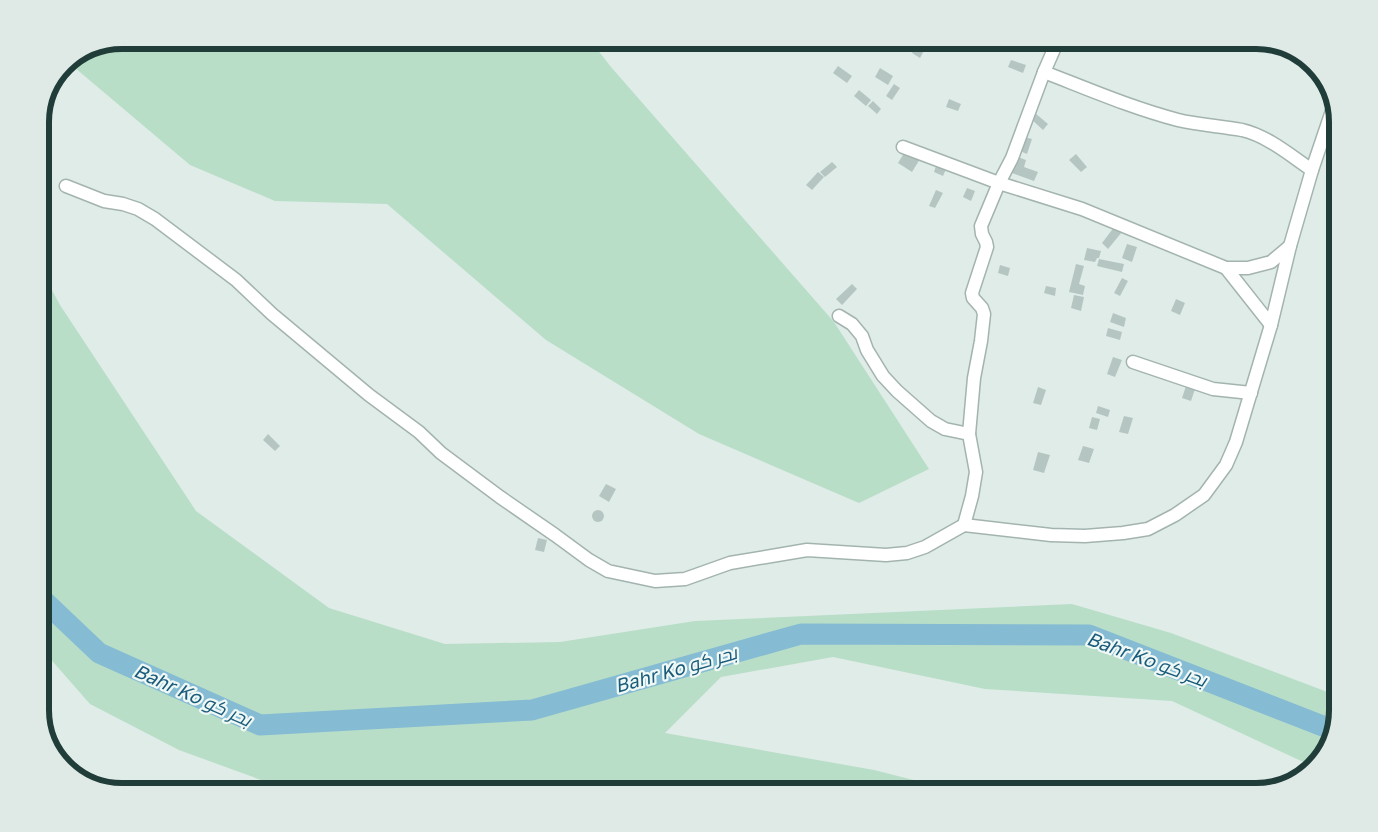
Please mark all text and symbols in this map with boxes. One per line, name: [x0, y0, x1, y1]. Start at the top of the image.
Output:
water label: Bahr Ko بحر كو: [1084, 626, 1211, 692]
water label: Bahr Ko بحر كو: [612, 640, 741, 698]
water label: Bahr Ko بحر كو: [131, 658, 256, 732]

